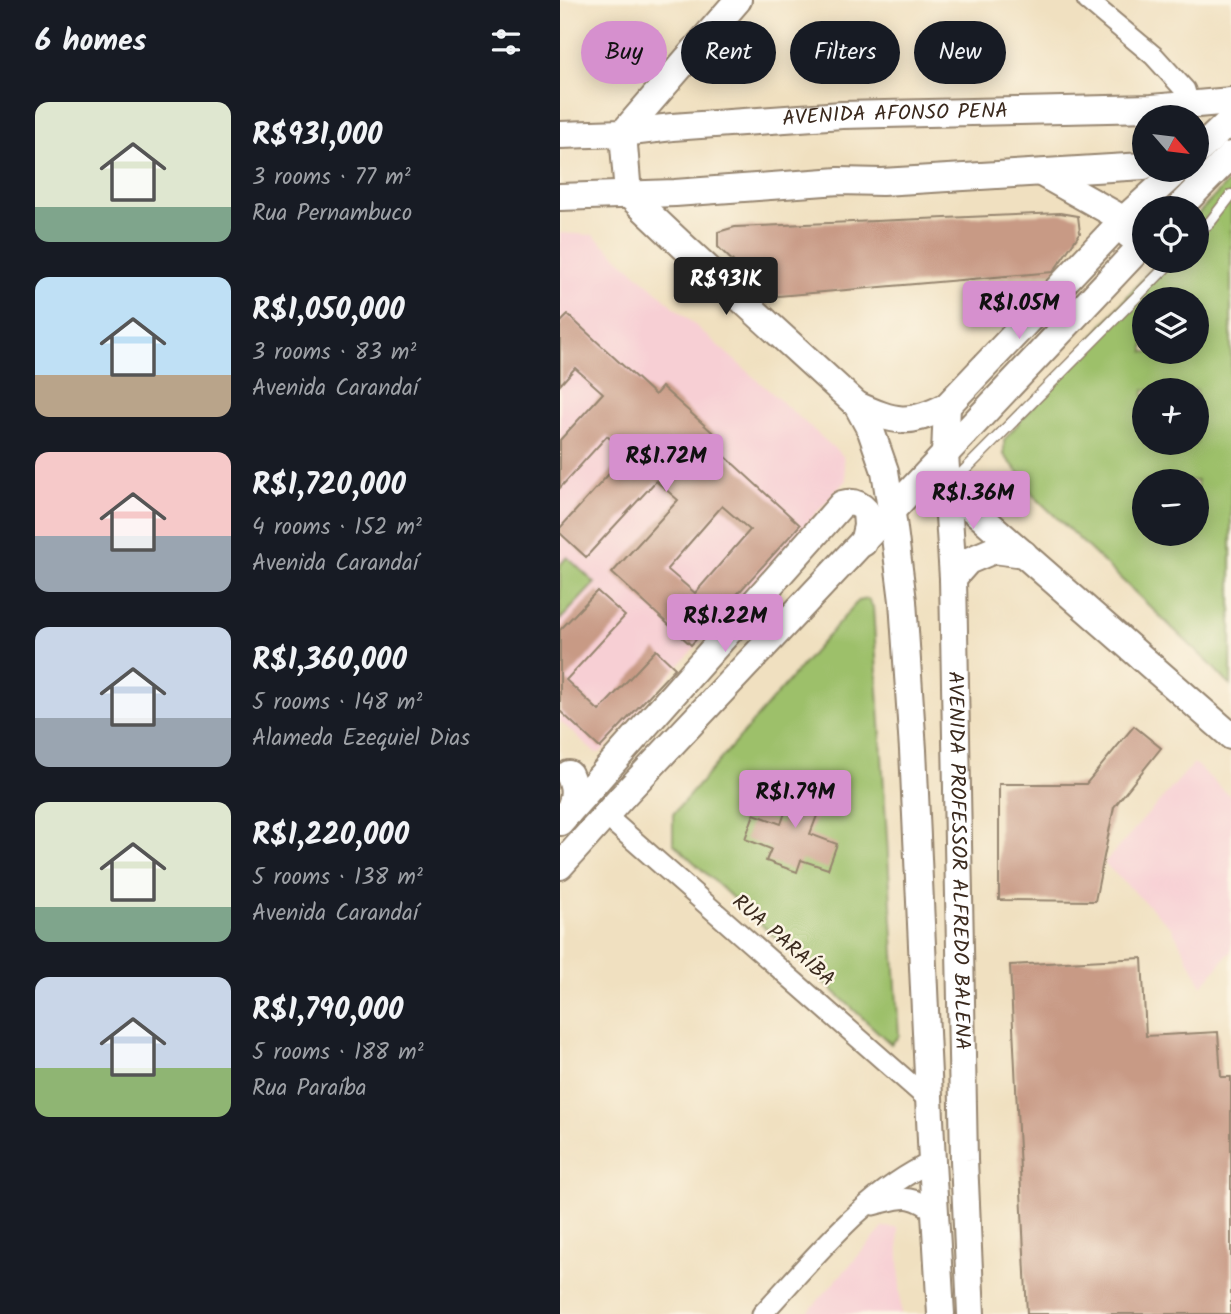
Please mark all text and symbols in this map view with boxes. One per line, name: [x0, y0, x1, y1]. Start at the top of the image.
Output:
text: 6 homes: [35, 18, 147, 66]
chip: Buy: [581, 21, 667, 84]
chip: Rent: [681, 21, 776, 84]
chip: Filters: [790, 21, 900, 84]
chip: New: [914, 21, 1006, 84]
icon: filters: [487, 23, 525, 61]
street label: AVENIDA AFONSO PENA: [781, 95, 1008, 136]
north arrow: [1132, 105, 1209, 182]
map controls: [1132, 105, 1209, 546]
text: R$931,000: [252, 112, 382, 160]
icon: home: [91, 130, 175, 214]
text: 3 rooms · 77 m²: [252, 160, 411, 196]
text: Rua Pernambuco: [252, 196, 412, 232]
button: locate: [1132, 196, 1209, 273]
pin: R$931K: [669, 258, 783, 317]
text: R$931K: [690, 262, 762, 298]
pin: R$1.05M: [954, 282, 1084, 341]
text: R$1.05M: [979, 286, 1059, 322]
text: R$1,050,000: [252, 287, 405, 335]
button: layers: [1132, 287, 1209, 364]
icon: home: [91, 305, 175, 389]
text: 3 rooms · 83 m²: [252, 335, 416, 371]
text: Avenida Carandaí: [252, 371, 418, 407]
button: +: [1132, 378, 1209, 455]
pin: R$1.72M: [601, 434, 731, 494]
text: R$1.72M: [625, 439, 707, 475]
text: R$1,720,000: [252, 462, 406, 510]
button: −: [1132, 469, 1209, 546]
pin: R$1.36M: [908, 472, 1038, 531]
text: R$1.36M: [932, 476, 1014, 512]
icon: home: [91, 480, 175, 564]
text: 4 rooms · 152 m²: [252, 510, 422, 546]
text: Avenida Carandaí: [252, 546, 418, 582]
pin: R$1.22M: [660, 594, 790, 654]
text: R$1.22M: [683, 599, 767, 635]
text: R$1,360,000: [252, 637, 407, 685]
icon: home: [91, 655, 175, 739]
street label: AVENIDA PROFESSOR ALFREDO BALENA: [938, 671, 978, 1050]
text: 5 rooms · 148 m²: [252, 685, 422, 721]
text: Alameda Ezequiel Dias: [252, 721, 470, 757]
pin: R$1.79M: [730, 770, 860, 830]
text: R$1.79M: [755, 775, 835, 811]
text: R$1,220,000: [252, 812, 409, 860]
icon: home: [91, 830, 175, 914]
text: 5 rooms · 138 m²: [252, 860, 423, 896]
street label: RUA PARAÍBA: [724, 887, 842, 995]
text: Avenida Carandaí: [252, 896, 418, 932]
text: R$1,790,000: [252, 987, 403, 1035]
icon: home: [91, 1005, 175, 1089]
text: 5 rooms · 188 m²: [252, 1035, 424, 1071]
text: Rua Paraíba: [252, 1071, 367, 1107]

